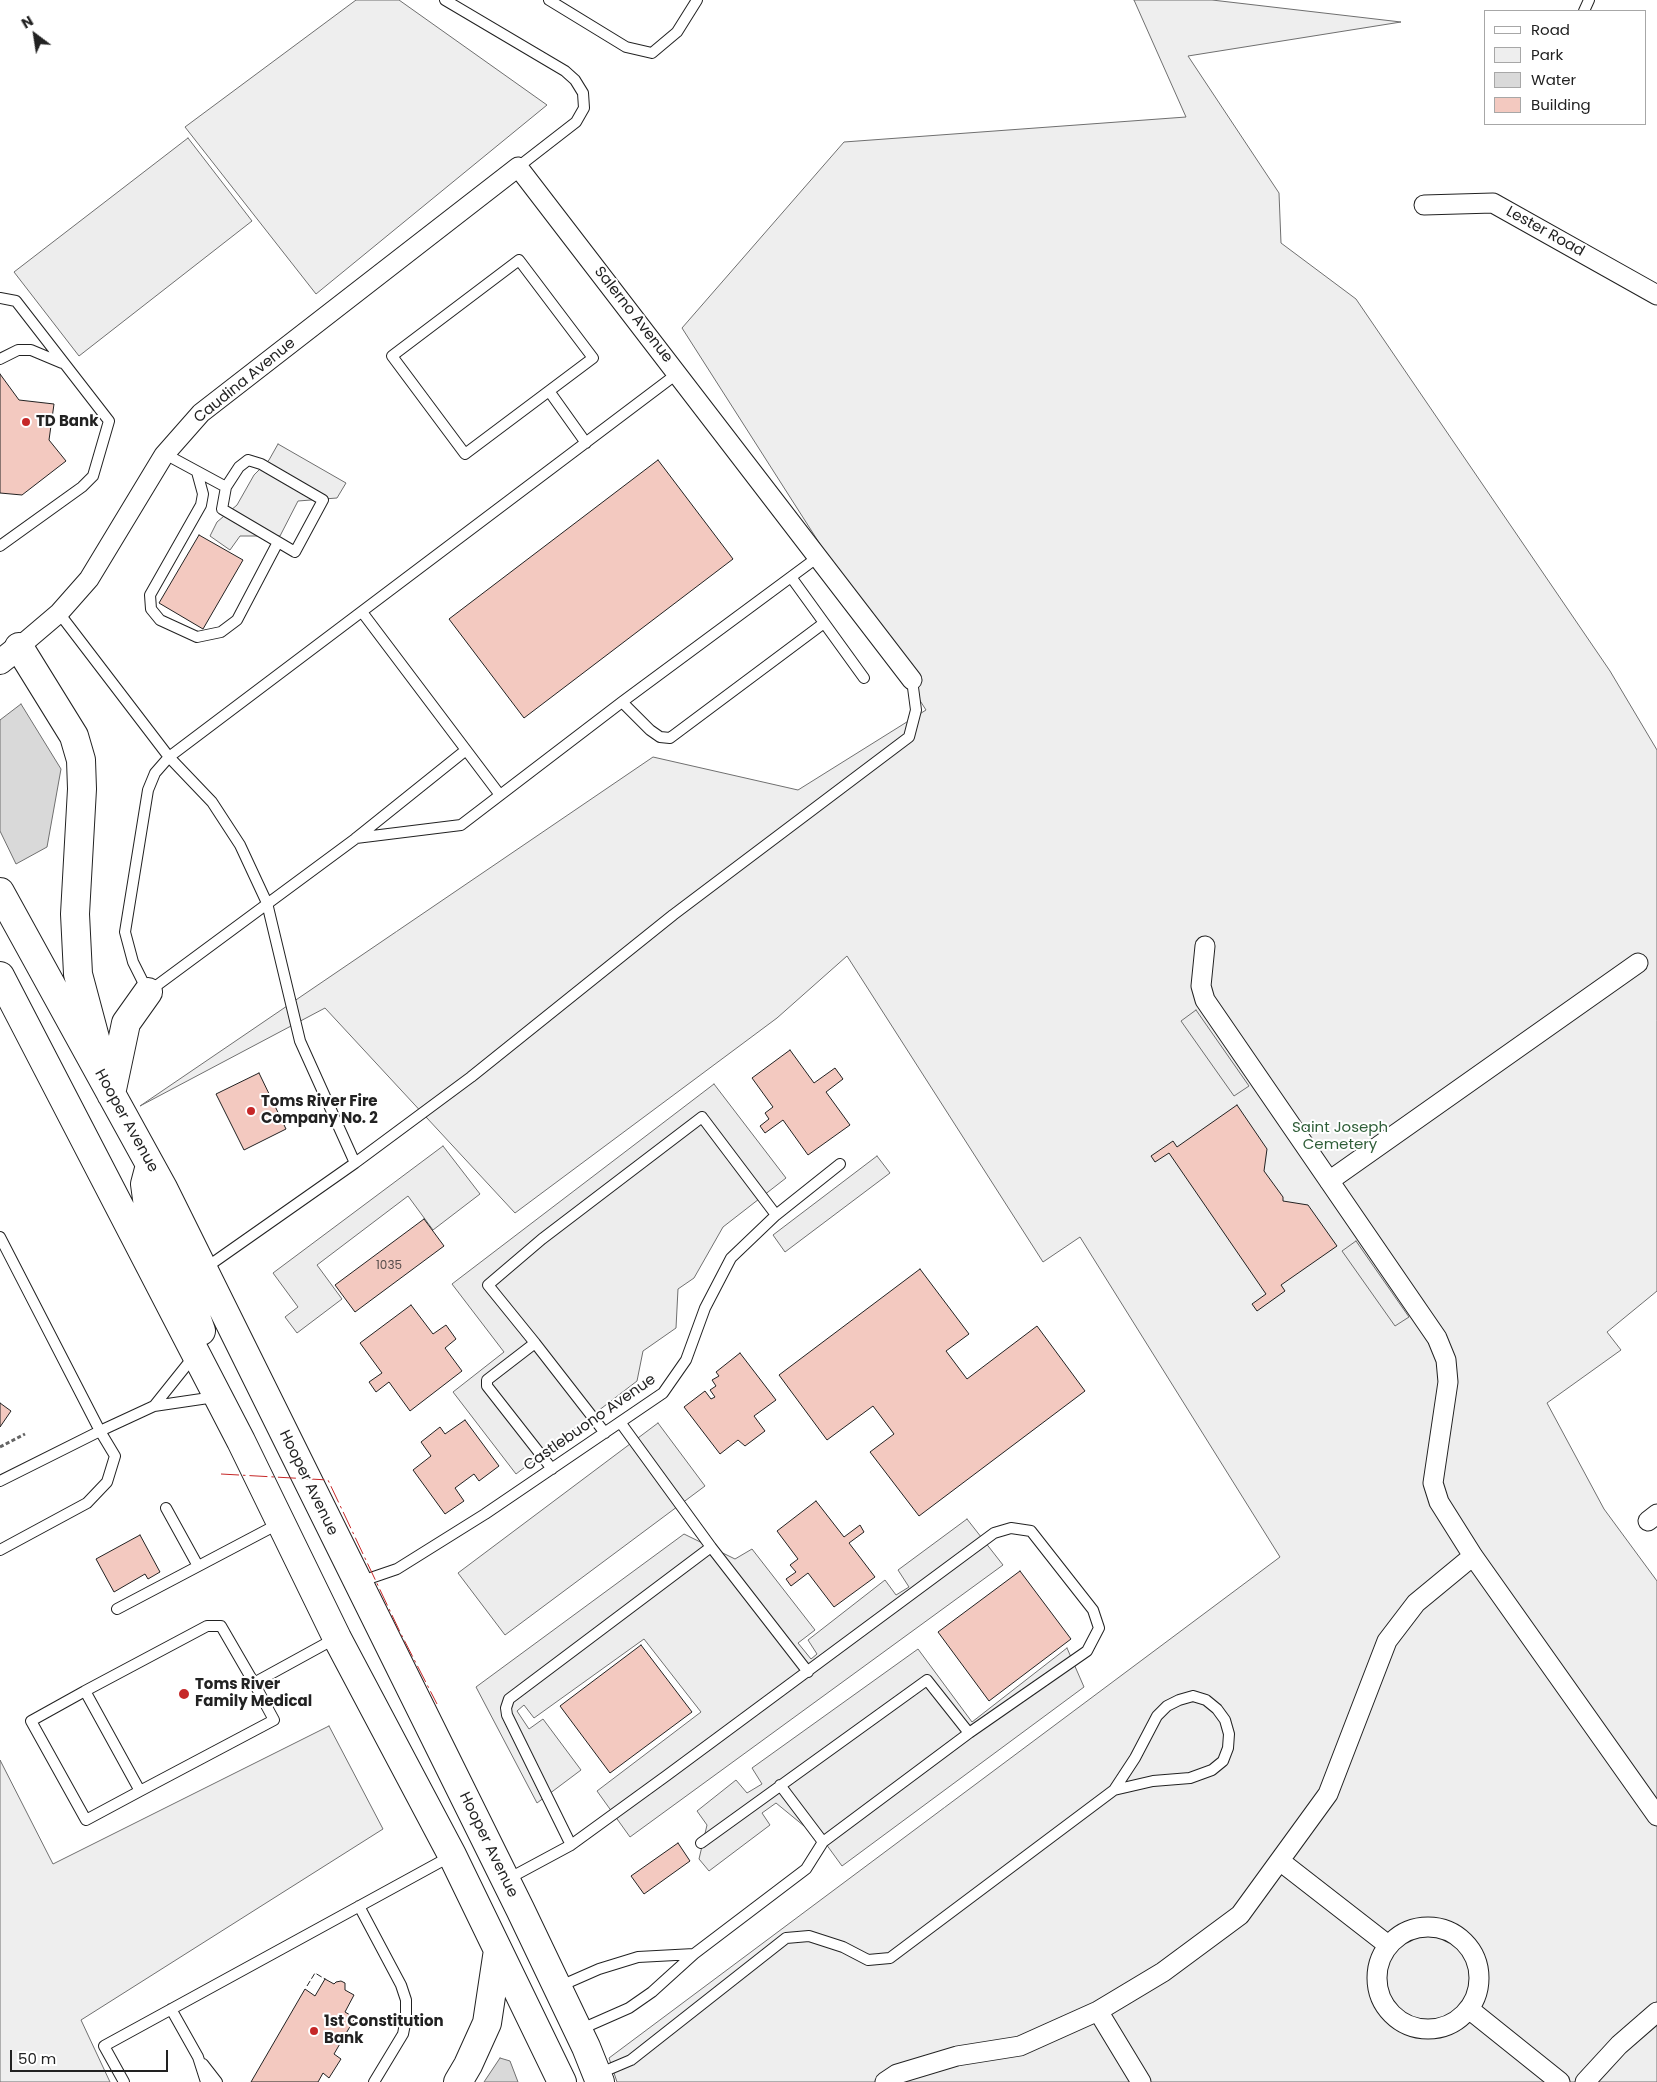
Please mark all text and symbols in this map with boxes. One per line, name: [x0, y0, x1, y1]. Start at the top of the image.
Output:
north arrow: [10, 10, 60, 60]
legend: [1484, 10, 1647, 125]
text: N: [18, 11, 37, 33]
text: Road: [1531, 19, 1570, 40]
text: Park: [1531, 44, 1563, 65]
text: Water: [1531, 69, 1576, 90]
text: Building: [1531, 94, 1591, 115]
street label: Lester Road: [1503, 203, 1587, 261]
street label: Salerno Avenue: [590, 263, 676, 367]
street label: Caudina Avenue: [191, 335, 299, 427]
place label: TD Bank: [36, 413, 98, 431]
marker: TD Bank: [20, 416, 32, 428]
street label: Hooper Avenue: [90, 1066, 162, 1176]
place label: Toms River Fire Company No. 2: [261, 1093, 378, 1128]
marker: Toms River Fire Company No. 2: [245, 1105, 257, 1117]
park label: Saint Joseph Cemetery: [1292, 1119, 1388, 1154]
house number: 1035: [376, 1259, 402, 1273]
street label: Castlebuono Avenue: [521, 1371, 659, 1475]
street label: Hooper Avenue: [275, 1427, 341, 1539]
place label: Toms River Family Medical: [195, 1676, 312, 1711]
marker: Toms River Family Medical: [177, 1687, 191, 1701]
street label: Hooper Avenue: [455, 1789, 521, 1901]
place label: 1st Constitution Bank: [324, 2013, 444, 2048]
marker: 1st Constitution Bank: [308, 2025, 320, 2037]
scale bar: [12, 2040, 170, 2072]
text: 50 m: [18, 2048, 56, 2069]

